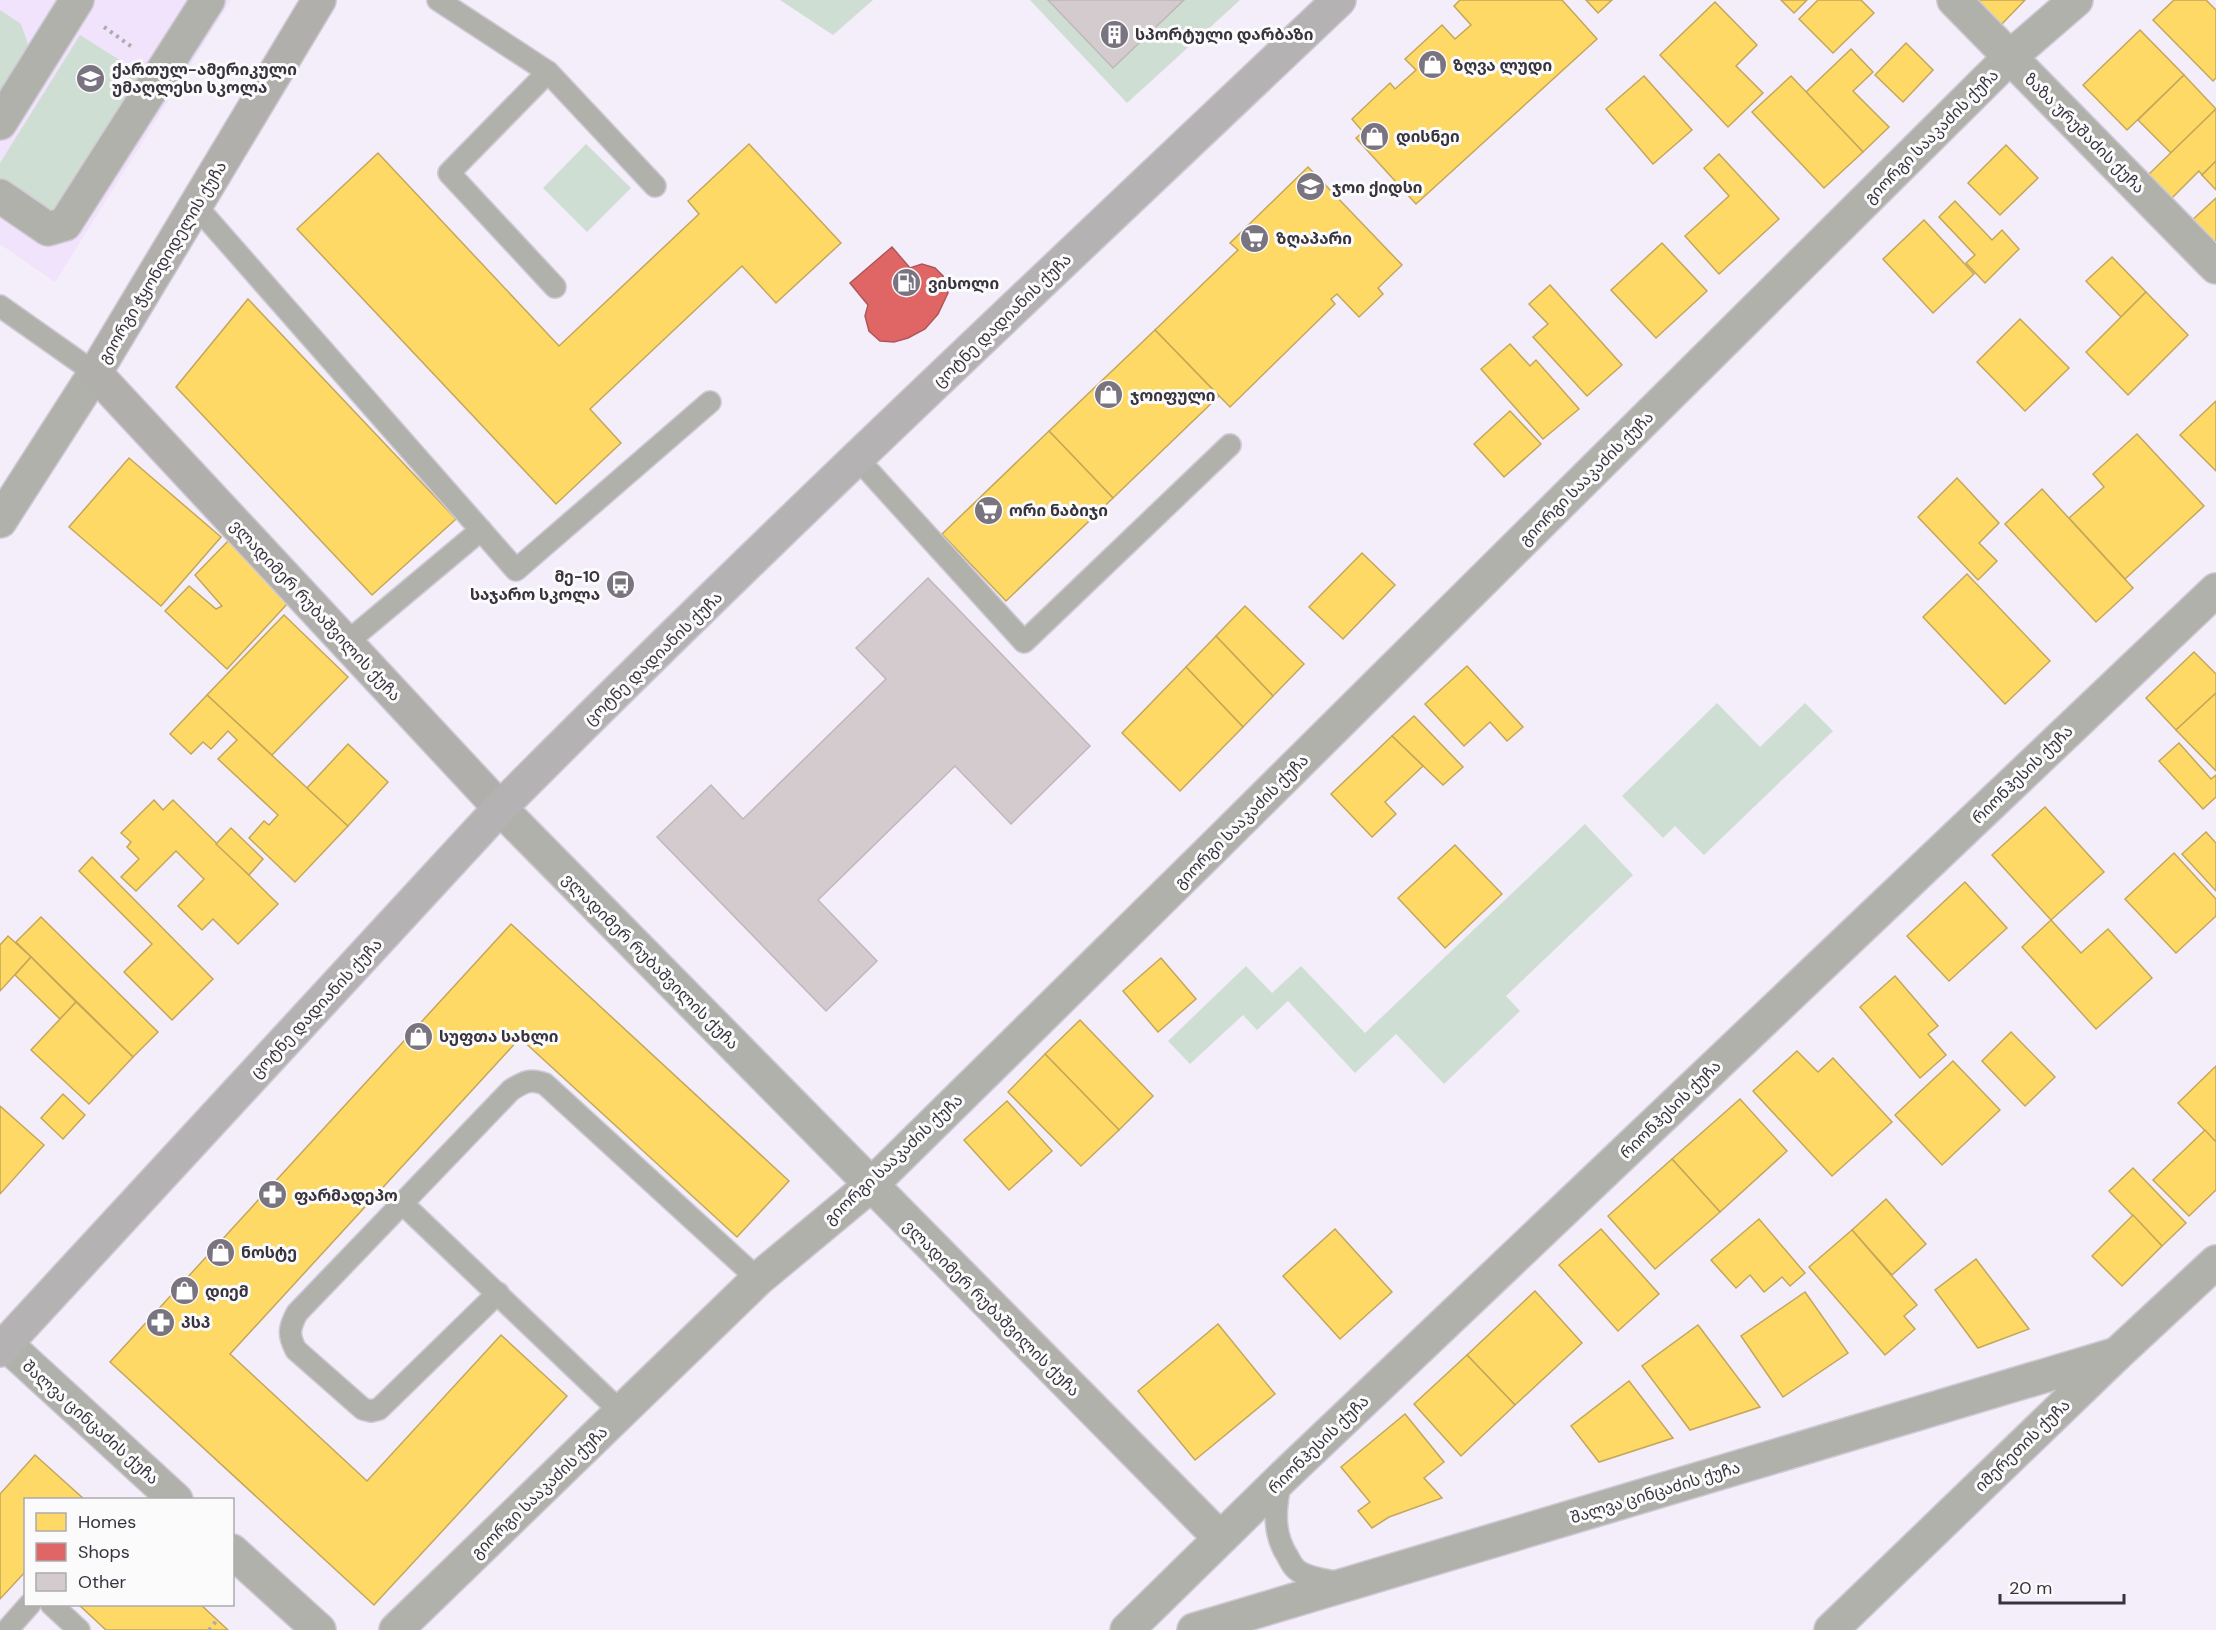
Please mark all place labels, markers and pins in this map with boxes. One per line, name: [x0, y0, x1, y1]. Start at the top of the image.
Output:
building icon: სპორტული დარბაზი: [1098, 18, 1130, 50]
place label: სპორტული დარბაზი: [1135, 24, 1313, 45]
shop icon: ზღვა ლუდი: [1416, 49, 1448, 81]
place label: ზღვა ლუდი: [1453, 55, 1552, 76]
place label: ქართულ-ამერიკული უმაღლესი სკოლა: [112, 59, 297, 98]
school or university icon: ქართულ-ამერიკული უმაღლესი სკოლა: [75, 62, 107, 94]
shop icon: დისნეი: [1359, 120, 1391, 152]
place label: დისნეი: [1396, 126, 1460, 147]
school or university icon: ჯოი ქიდსი: [1295, 171, 1327, 203]
place label: ჯოი ქიდსი: [1332, 177, 1423, 198]
supermarket icon: ზღაპარი: [1239, 222, 1271, 254]
place label: ზღაპარი: [1276, 228, 1352, 249]
fuel station icon: ვისოლი: [891, 267, 923, 299]
place label: ვისოლი: [928, 273, 999, 294]
shop icon: ჯოიფული: [1093, 379, 1125, 411]
place label: ჯოიფული: [1130, 385, 1215, 406]
supermarket icon: ორი ნაბიჯი: [972, 494, 1004, 526]
place label: ორი ნაბიჯი: [1009, 500, 1108, 521]
place label: მე-10 საჯარო სკოლა: [470, 566, 600, 605]
bus stop icon: მე-10 საჯარო სკოლა: [605, 569, 637, 601]
shop icon: სუფთა სახლი: [402, 1020, 434, 1052]
place label: სუფთა სახლი: [439, 1026, 558, 1047]
pharmacy icon: ფარმადეპო: [257, 1179, 289, 1211]
place label: ფარმადეპო: [294, 1185, 398, 1206]
shop icon: ნოსტე: [204, 1236, 236, 1268]
place label: ნოსტე: [241, 1242, 297, 1263]
shop icon: დიემ: [168, 1275, 200, 1307]
place label: დიემ: [205, 1281, 249, 1302]
pharmacy icon: პსპ: [144, 1306, 176, 1338]
place label: პსპ: [181, 1312, 210, 1333]

